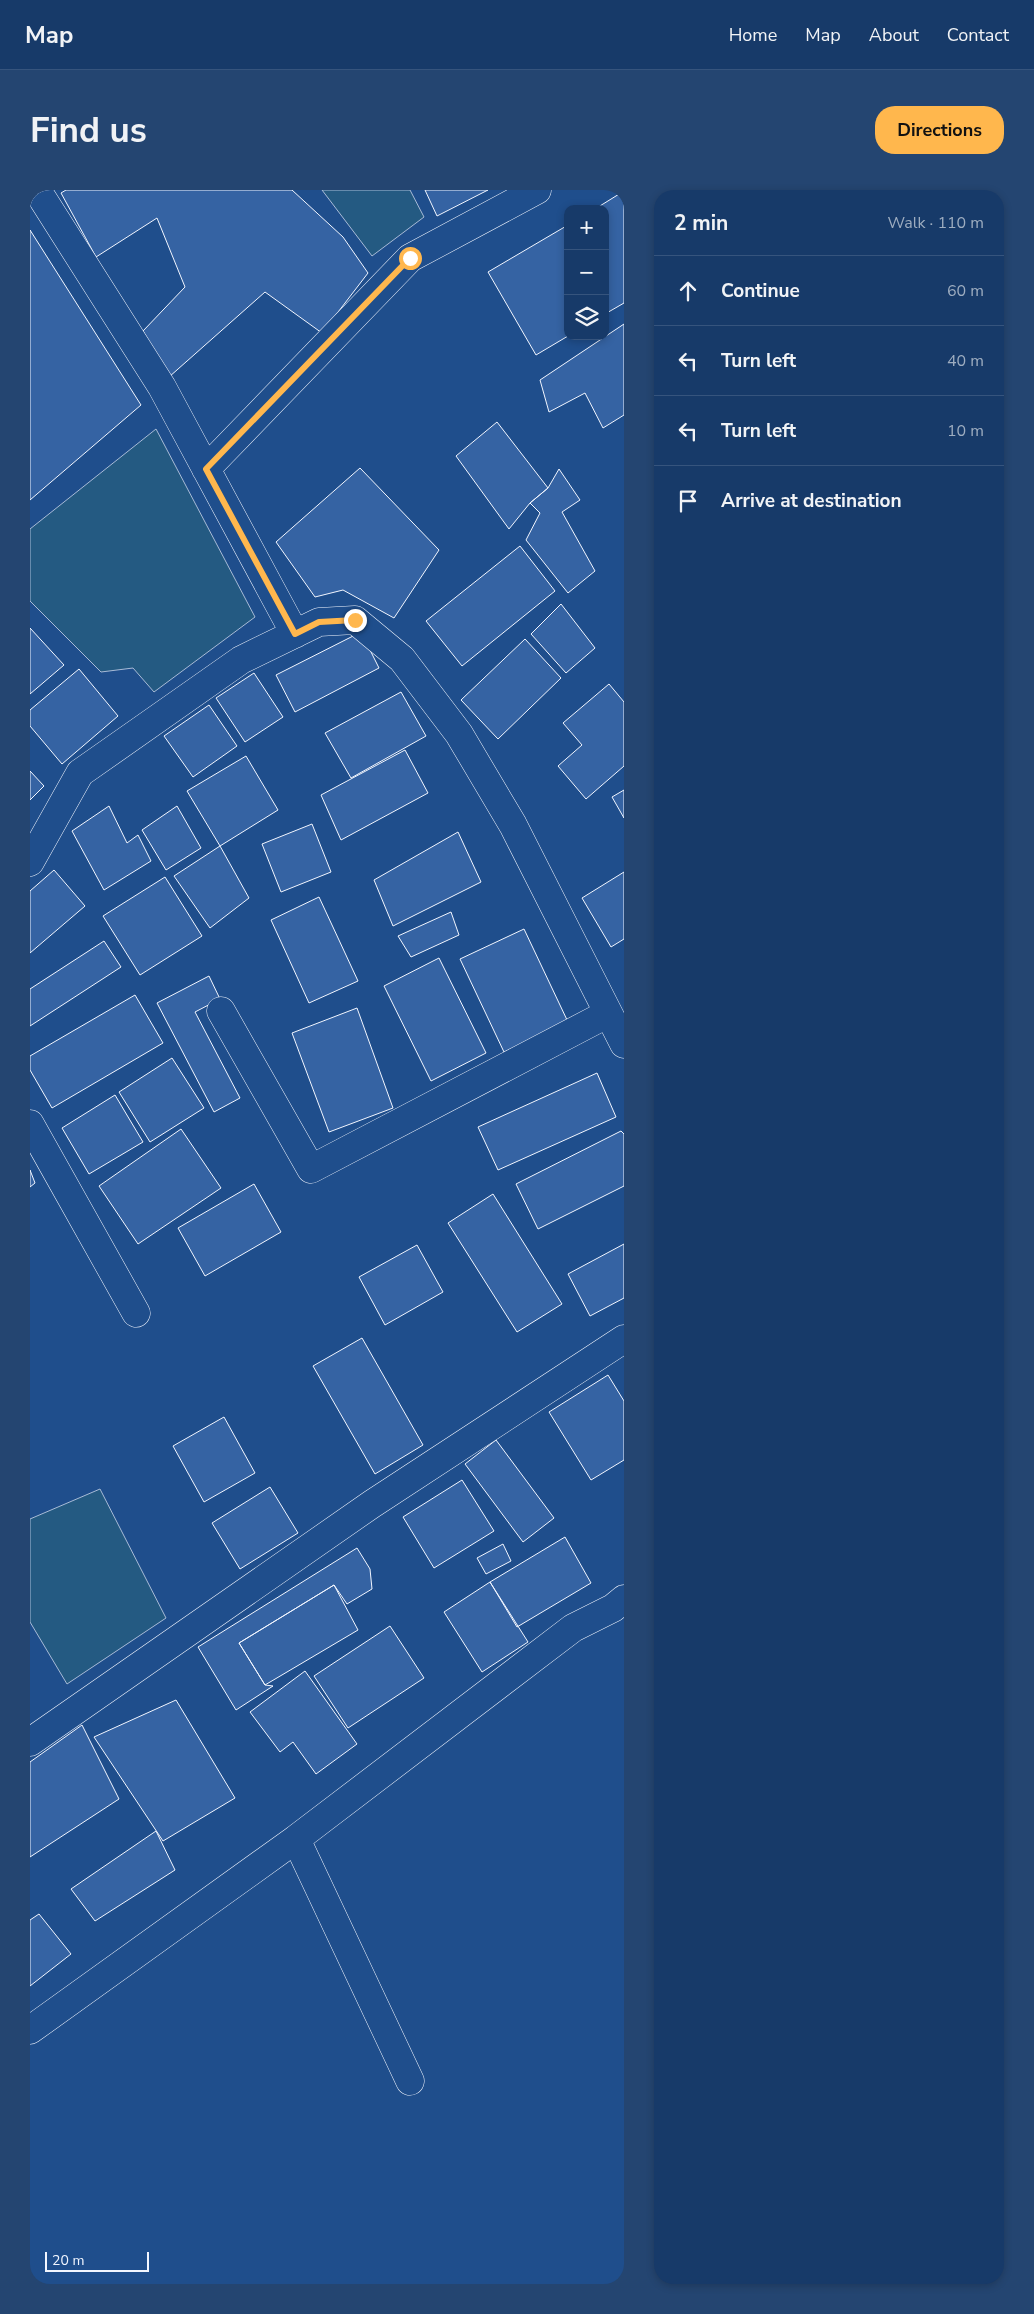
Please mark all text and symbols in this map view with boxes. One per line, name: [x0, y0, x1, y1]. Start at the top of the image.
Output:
text: Map: [25, 19, 73, 51]
text: Home: [729, 23, 777, 47]
text: Map: [805, 23, 841, 47]
text: About: [869, 23, 919, 47]
text: Contact: [947, 23, 1009, 47]
button: Directions: [875, 106, 1004, 154]
text: Find us: [30, 107, 147, 154]
map controls: [564, 205, 609, 340]
button: +: [564, 205, 609, 250]
text: 2 min: [674, 209, 728, 237]
text: Walk · 110 m: [888, 212, 984, 234]
route start: [399, 247, 422, 270]
button: −: [564, 250, 609, 295]
icon: ahead: [674, 277, 702, 305]
text: Continue: [721, 278, 800, 304]
text: 60 m: [947, 280, 984, 302]
button: layers: [564, 295, 609, 340]
icon: left: [674, 347, 702, 375]
text: Turn left: [721, 348, 796, 374]
text: 40 m: [947, 350, 984, 372]
icon: left: [674, 417, 702, 445]
text: Turn left: [721, 418, 796, 444]
text: 10 m: [947, 420, 984, 442]
icon: arrive: [674, 487, 702, 515]
text: Arrive at destination: [721, 488, 902, 514]
route end: [344, 609, 367, 632]
scale bar: [45, 2249, 149, 2272]
text: 20 m: [52, 2251, 84, 2270]

